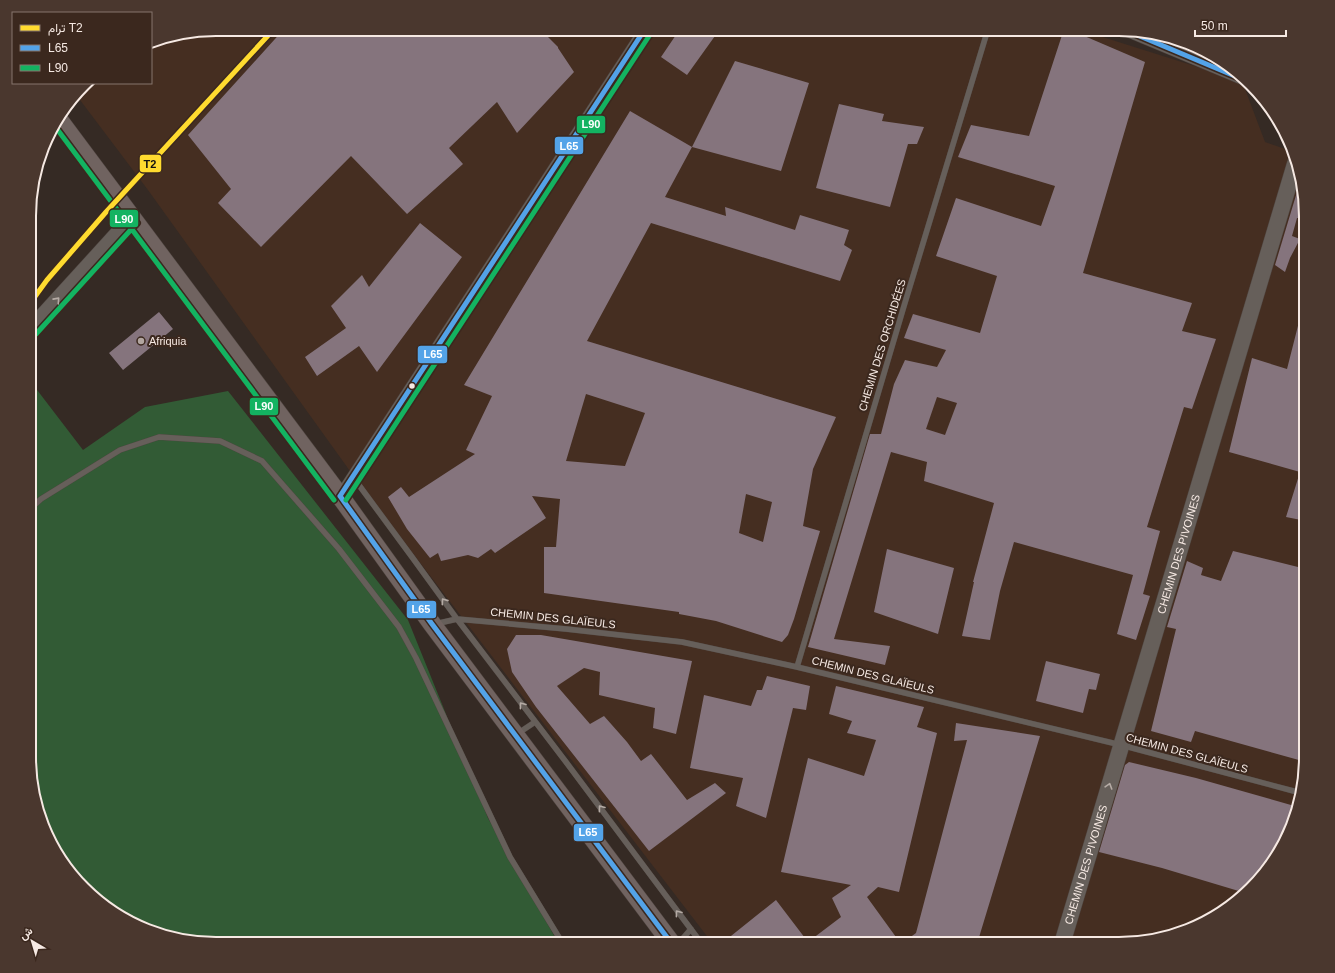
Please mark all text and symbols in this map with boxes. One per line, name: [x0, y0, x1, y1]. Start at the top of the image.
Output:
legend: [12, 12, 152, 84]
scale bar: [1195, 12, 1286, 38]
text: 50 m: [1201, 19, 1228, 33]
text: ترام T2: [48, 21, 83, 36]
text: L65: [48, 41, 68, 55]
text: L90: [48, 61, 68, 75]
line badge: L90: [576, 115, 606, 134]
text: L90: [582, 118, 600, 130]
line badge: L65: [554, 136, 584, 155]
text: L65: [560, 140, 578, 152]
line badge: T2: [139, 154, 162, 173]
text: T2: [144, 158, 156, 170]
line badge: L90: [109, 209, 139, 228]
text: L90: [115, 213, 133, 225]
street label: CHEMIN DES ORCHIDÉES: [856, 277, 908, 413]
one-way arrow: [52, 297, 59, 305]
place label: Afriquia: [149, 335, 187, 347]
marker: Afriquia: [136, 336, 146, 346]
line badge: L65: [417, 345, 448, 364]
text: L65: [424, 348, 442, 360]
unlabelled marker: [407, 381, 417, 391]
line badge: L90: [249, 397, 279, 416]
text: L90: [255, 400, 273, 412]
street label: CHEMIN DES PIVOINES: [1155, 493, 1202, 615]
one-way arrow: [441, 598, 449, 605]
line badge: L65: [406, 600, 437, 619]
text: L65: [412, 603, 430, 615]
street label: CHEMIN DES GLAÏEULS: [490, 605, 616, 631]
street label: CHEMIN DES GLAÏEULS: [810, 654, 936, 696]
one-way arrow: [520, 702, 527, 709]
street label: CHEMIN DES GLAÏEULS: [1125, 731, 1249, 775]
one-way arrow: [1104, 783, 1113, 790]
street label: CHEMIN DES PIVOINES: [1062, 803, 1109, 926]
one-way arrow: [599, 806, 606, 813]
line badge: L65: [573, 823, 604, 842]
text: L65: [579, 826, 597, 838]
one-way arrow: [676, 910, 683, 917]
north arrow: [12, 921, 52, 961]
text: ش: [17, 924, 35, 943]

